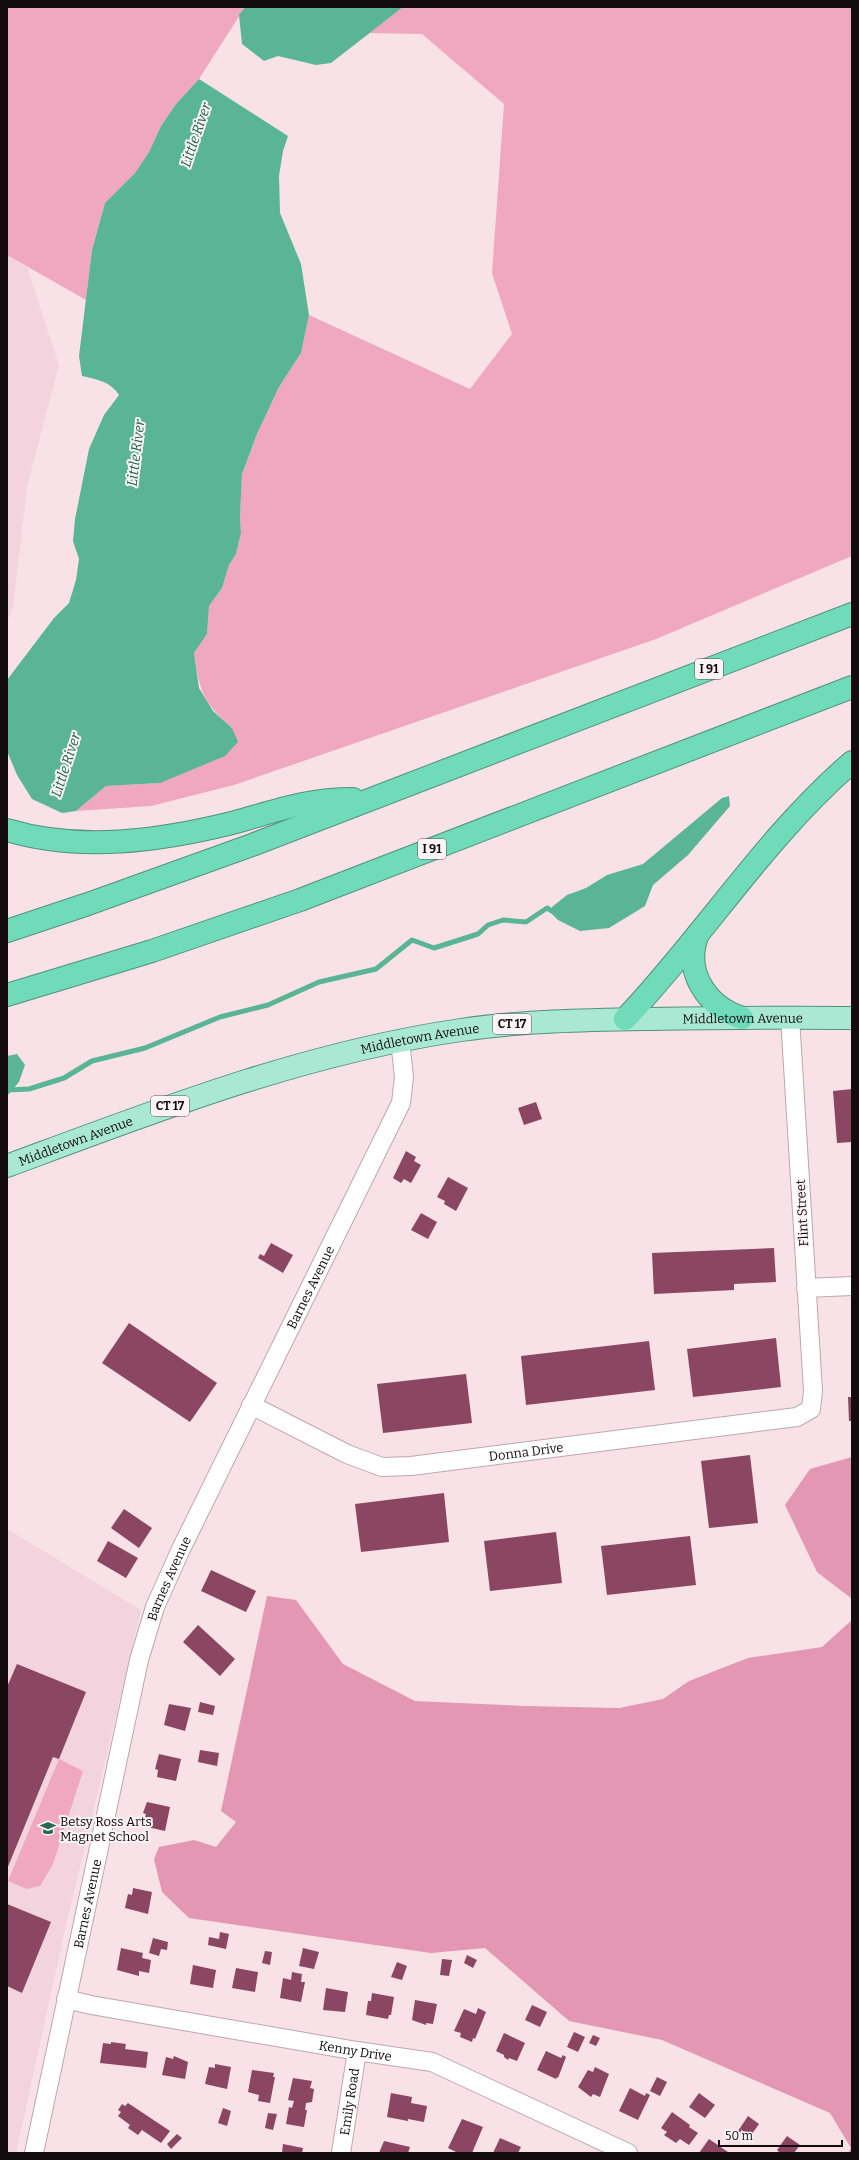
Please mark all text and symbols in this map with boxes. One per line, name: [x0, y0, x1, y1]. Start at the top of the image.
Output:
water label: Little River: [177, 99, 215, 169]
water label: Little River: [124, 418, 149, 487]
road number: I 91: [695, 659, 723, 679]
water label: Little River: [48, 729, 85, 799]
road number: I 91: [418, 839, 446, 859]
street label: Middletown Avenue: [682, 1010, 803, 1026]
road number: CT 17: [493, 1014, 531, 1034]
street label: Middletown Avenue: [359, 1020, 480, 1057]
road number: CT 17: [151, 1096, 189, 1116]
street label: Middletown Avenue: [16, 1113, 135, 1169]
street label: Flint Street: [793, 1179, 811, 1247]
street label: Barnes Avenue: [283, 1243, 337, 1331]
street label: Donna Drive: [488, 1439, 564, 1464]
street label: Barnes Avenue: [144, 1534, 194, 1622]
place label: Betsy Ross Arts Magnet School: [60, 1814, 152, 1844]
school or university icon: Betsy Ross Arts Magnet School: [39, 1819, 57, 1837]
street label: Barnes Avenue: [70, 1858, 104, 1950]
street label: Kenny Drive: [318, 2037, 393, 2064]
street label: Emily Road: [336, 2067, 362, 2136]
scale bar: [719, 2122, 842, 2148]
text: 50 m: [725, 2129, 754, 2143]

